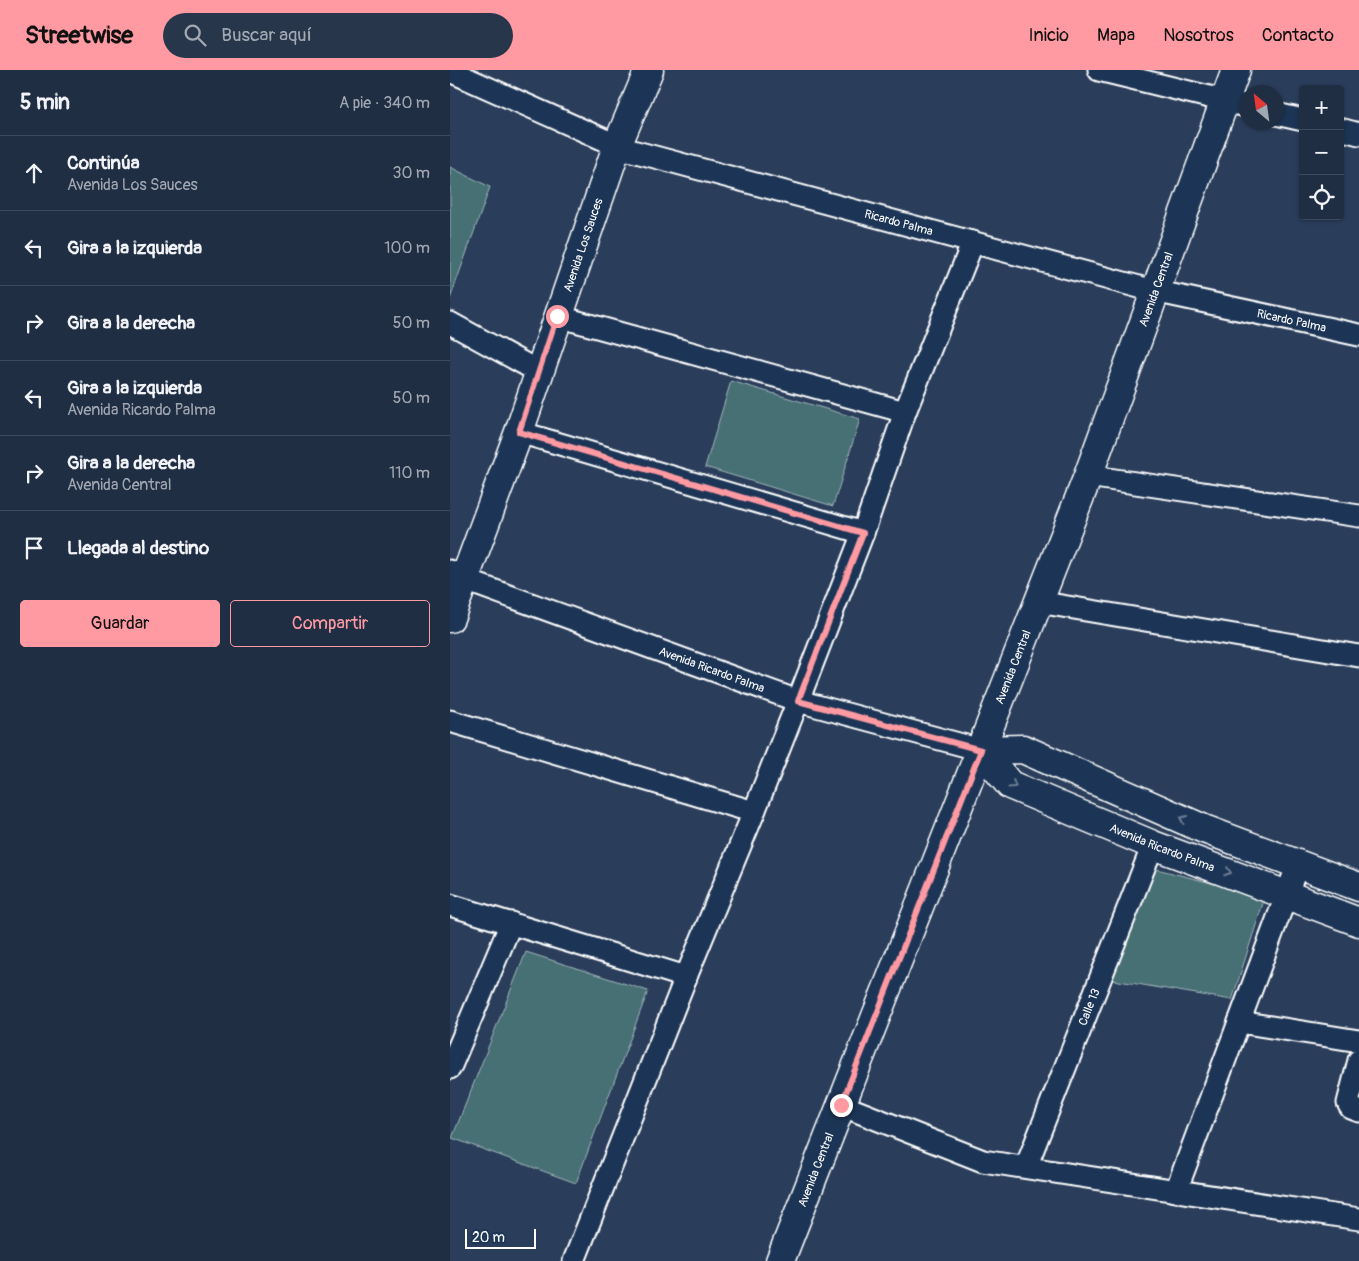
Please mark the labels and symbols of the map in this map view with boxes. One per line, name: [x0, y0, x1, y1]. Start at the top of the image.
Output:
north arrow: [1239, 85, 1284, 130]
street label: Avenida Los Sauces: [560, 196, 606, 294]
street label: Ricardo Palma: [863, 206, 935, 239]
street label: Avenida Central: [1136, 250, 1177, 329]
route start: [546, 305, 569, 328]
street label: Ricardo Palma: [1256, 306, 1328, 335]
street label: Avenida Central: [992, 628, 1034, 706]
street label: Avenida Ricardo Palma: [657, 644, 767, 696]
one-way arrow: [1008, 779, 1017, 789]
one-way arrow: [1179, 815, 1188, 826]
street label: Avenida Ricardo Palma: [1107, 820, 1217, 875]
one-way arrow: [1224, 866, 1232, 876]
street label: Calle 13: [1075, 986, 1103, 1028]
route end: [830, 1094, 853, 1117]
street label: Avenida Central: [794, 1130, 837, 1209]
scale bar: [465, 1226, 536, 1249]

